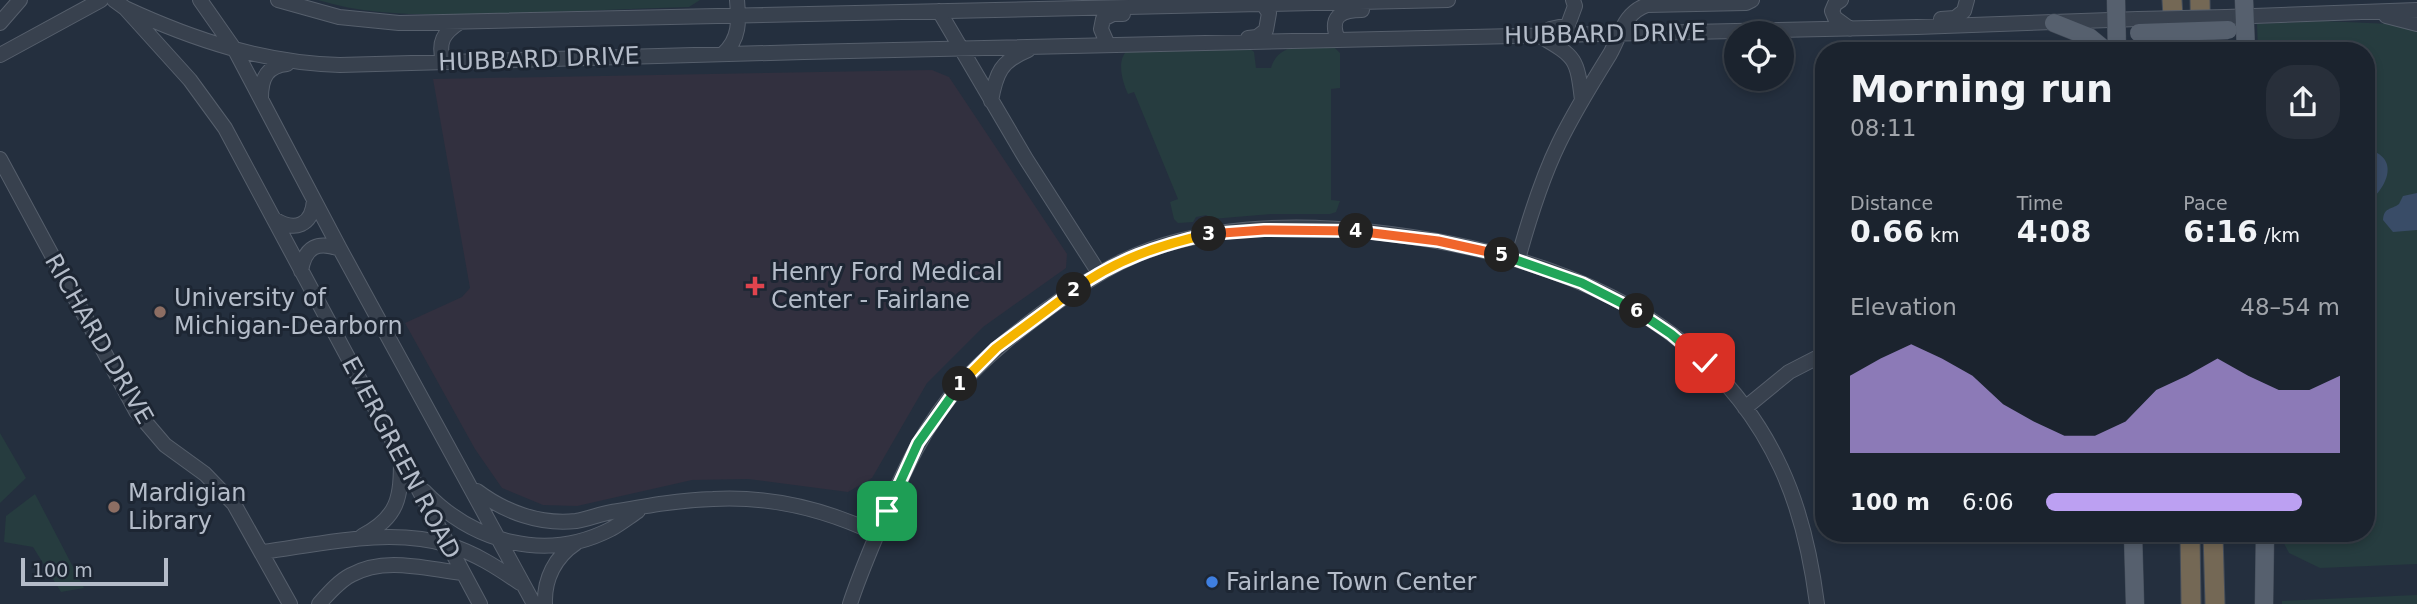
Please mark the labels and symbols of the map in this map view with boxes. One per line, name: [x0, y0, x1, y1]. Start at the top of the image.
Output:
street label: HUBBARD DRIVE: [1504, 18, 1706, 50]
street label: HUBBARD DRIVE: [438, 41, 640, 77]
pin: 4: [1338, 214, 1374, 248]
pin: 3: [1192, 216, 1226, 252]
pin: 5: [1484, 238, 1520, 272]
street label: RICHARD DRIVE: [39, 249, 159, 429]
place label: Henry Ford Medical Center - Fairlane: [771, 258, 1003, 314]
pin: 2: [1056, 272, 1092, 308]
marker: Henry Ford Medical Center - Fairlane: [745, 276, 765, 296]
place label: University of Michigan-Dearborn: [174, 284, 403, 340]
pin: 6: [1620, 294, 1654, 328]
marker: University of Michigan-Dearborn: [152, 304, 168, 320]
pin: [1675, 333, 1735, 393]
street label: EVERGREEN ROAD: [336, 352, 466, 564]
pin: 1: [942, 366, 978, 402]
place label: Mardigian Library: [128, 479, 247, 535]
pin: [857, 481, 917, 541]
marker: Mardigian Library: [106, 499, 122, 515]
scale bar: [21, 555, 168, 587]
place label: Fairlane Town Center: [1226, 568, 1476, 596]
marker: Fairlane Town Center: [1204, 574, 1220, 590]

